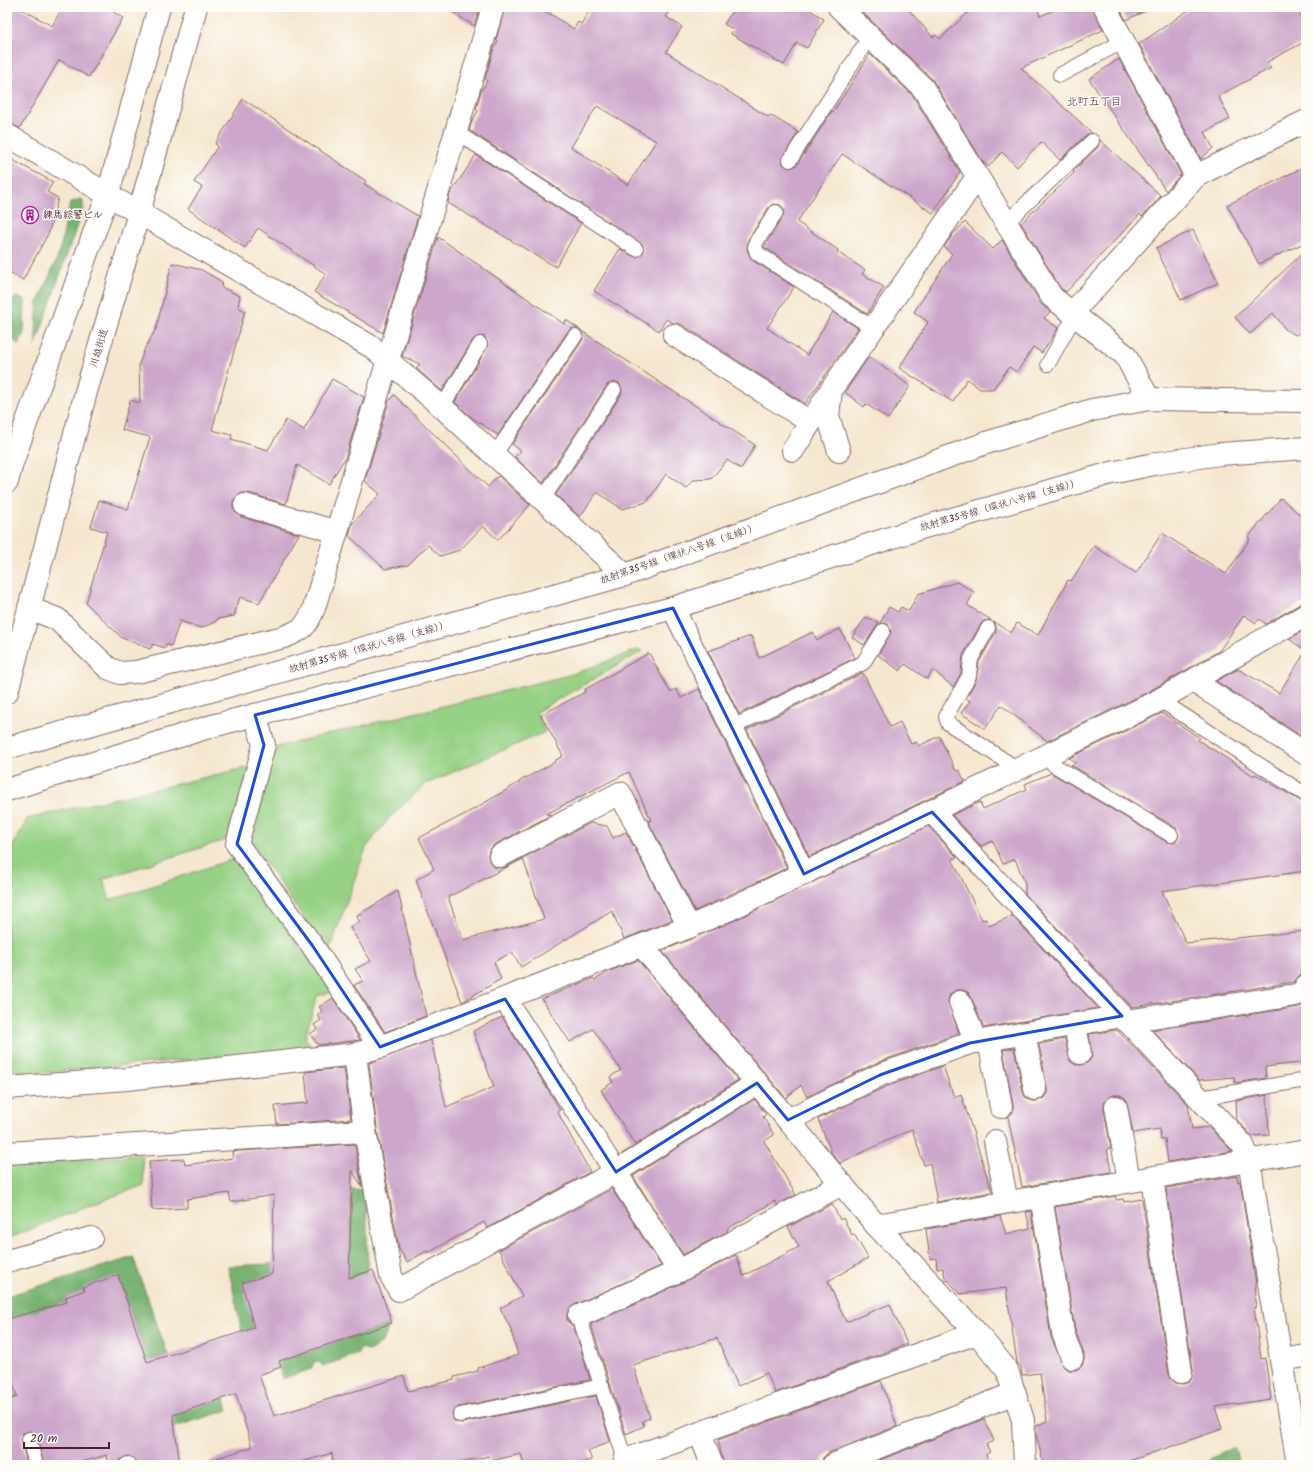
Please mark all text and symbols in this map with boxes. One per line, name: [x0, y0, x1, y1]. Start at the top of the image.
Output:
district label: 北町五丁目: [1067, 93, 1122, 111]
building icon: 練馬綜警ビル: [20, 205, 40, 225]
place label: 練馬綜警ビル: [43, 207, 103, 223]
street label: 川越街道: [86, 327, 112, 369]
street label: 放射第35号線（環状八号線（支線））: [918, 474, 1082, 536]
street label: 放射第35号線（環状八号線（支線））: [598, 519, 760, 589]
street label: 放射第35号線（環状八号線（支線））: [287, 616, 451, 678]
scale bar: [24, 1424, 109, 1450]
text: 20 m: [30, 1429, 58, 1448]

